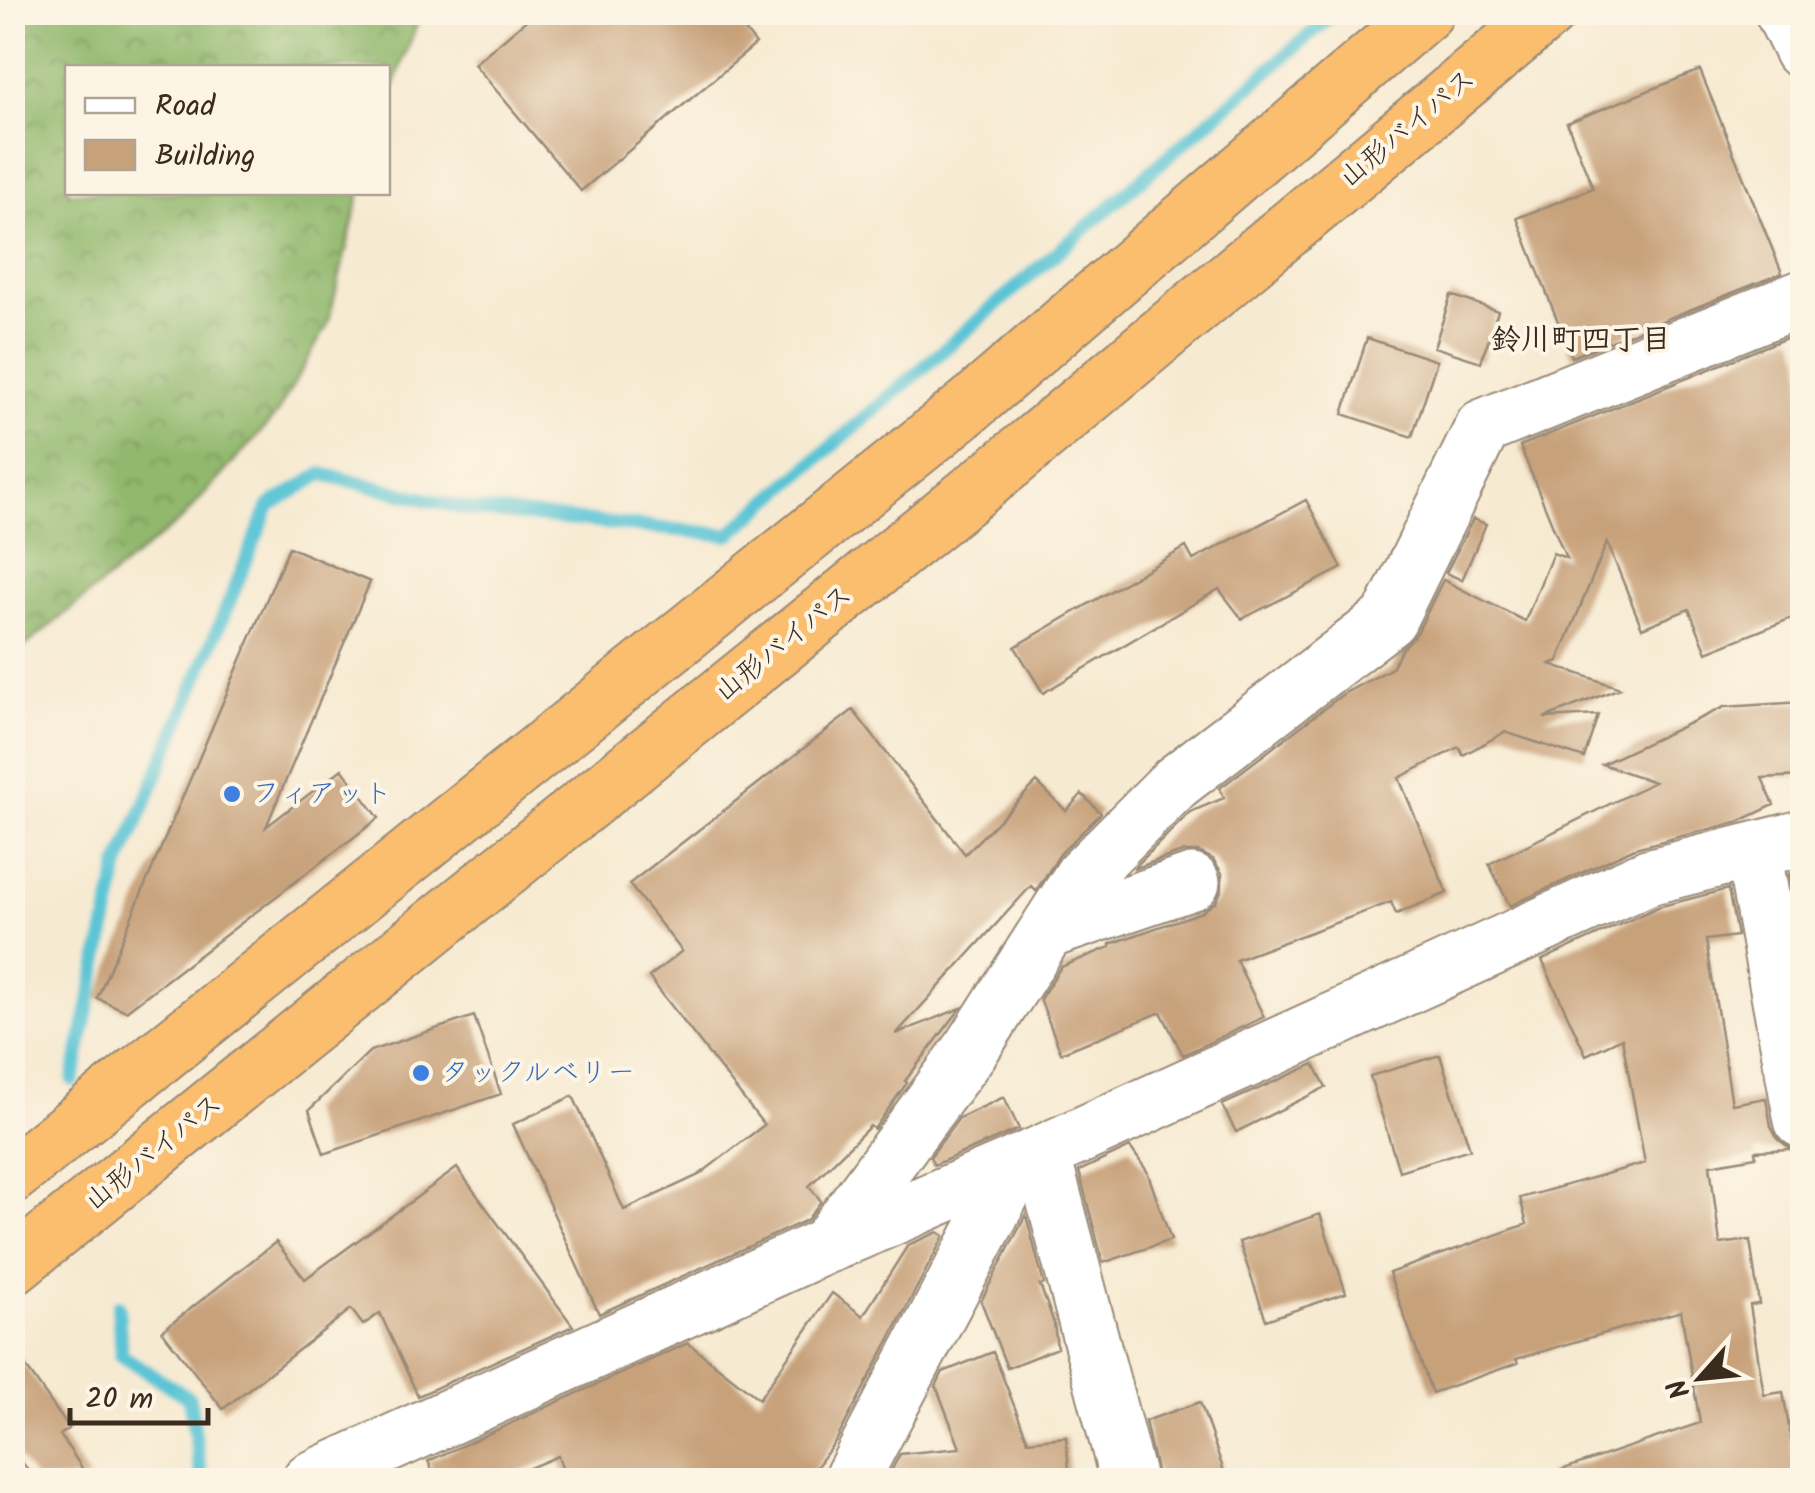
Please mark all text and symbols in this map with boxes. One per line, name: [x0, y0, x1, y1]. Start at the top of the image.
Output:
street label: 山形バイパス: [1329, 58, 1487, 200]
legend: [65, 65, 390, 195]
text: Road: [155, 83, 216, 131]
text: Building: [155, 133, 255, 181]
district label: 鈴川町四丁目: [1491, 317, 1671, 365]
street label: 山形バイパス: [705, 574, 863, 714]
place label: フィアット: [252, 772, 392, 817]
marker: フィアット: [221, 783, 243, 805]
place label: タックルベリー: [441, 1051, 635, 1096]
marker: タックルベリー: [410, 1062, 432, 1084]
street label: 山形バイパス: [75, 1083, 233, 1223]
north arrow: [1650, 1328, 1750, 1428]
scale bar: [70, 1363, 208, 1425]
text: N: [1656, 1370, 1704, 1406]
text: 20 m: [85, 1376, 153, 1424]

